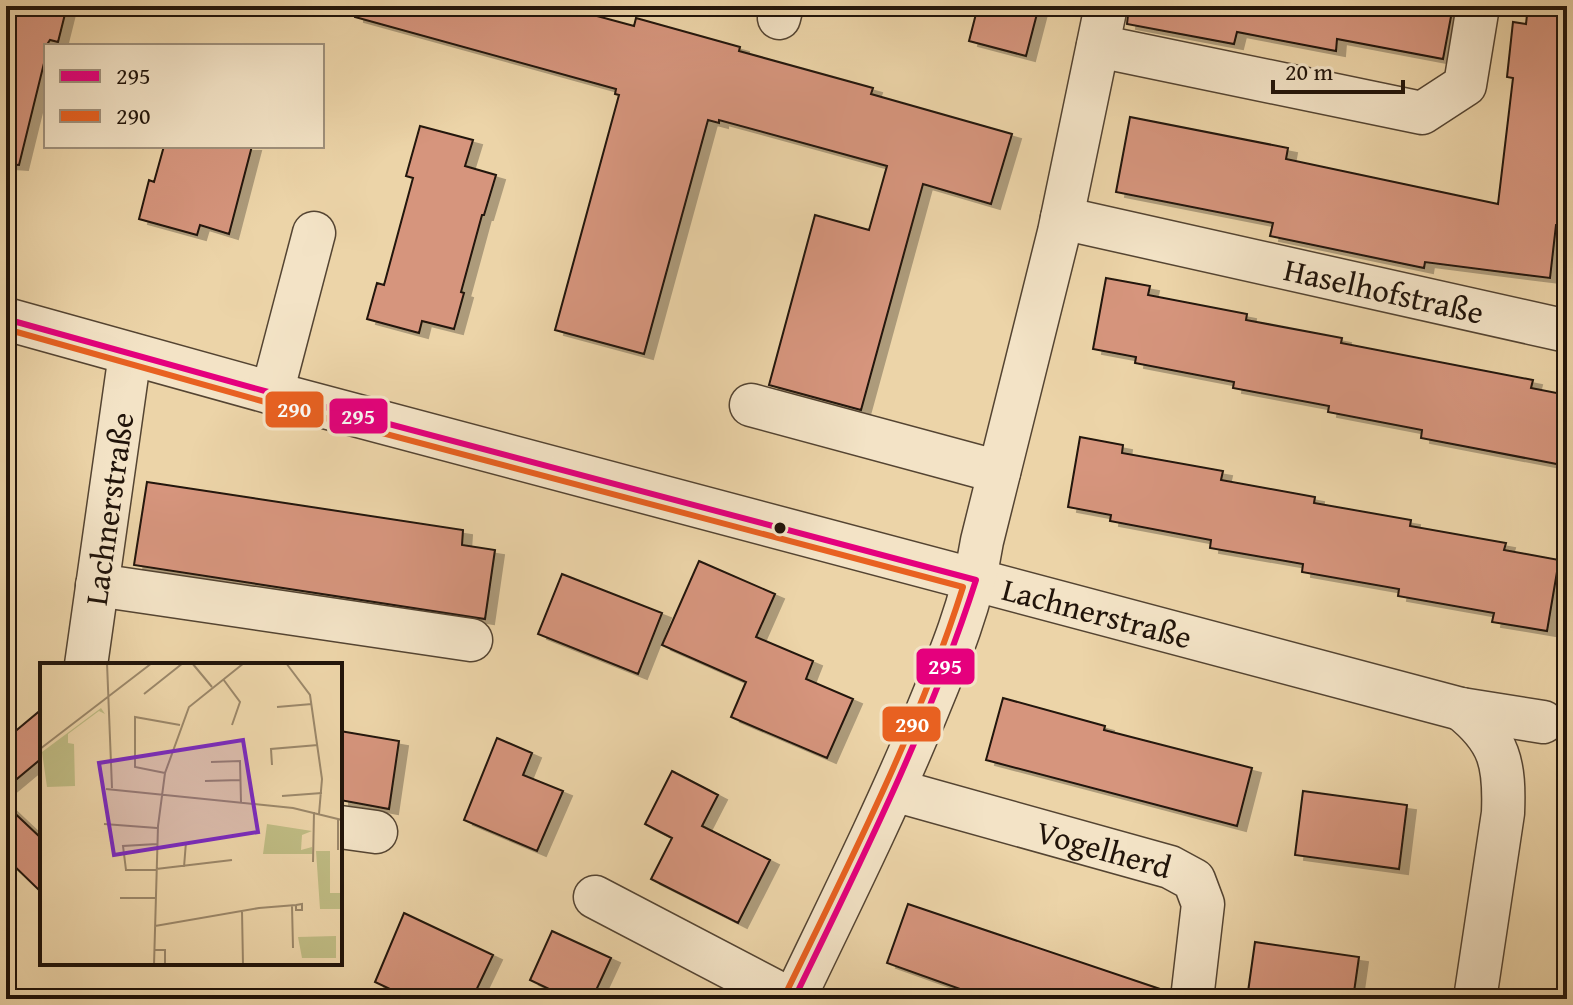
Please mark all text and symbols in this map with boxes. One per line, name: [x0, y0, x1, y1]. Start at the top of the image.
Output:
legend: [44, 44, 324, 148]
scale bar: [1273, 44, 1403, 94]
text: 20 m: [1285, 54, 1333, 89]
text: 295: [116, 58, 151, 93]
text: 290: [116, 98, 151, 133]
street label: Haselhofstraße: [1280, 245, 1488, 335]
line badge: 290: [264, 390, 325, 429]
text: 290: [277, 393, 311, 425]
line badge: 295: [328, 397, 389, 435]
text: 295: [341, 400, 375, 432]
street label: Lachnerstraße: [71, 409, 145, 608]
unlabelled marker: [772, 520, 788, 536]
street label: Lachnerstraße: [997, 565, 1197, 660]
line badge: 295: [915, 647, 976, 686]
text: 295: [928, 650, 962, 682]
inset map: [40, 663, 342, 965]
line badge: 290: [881, 705, 942, 743]
text: 290: [895, 708, 929, 740]
street label: Vogelherd: [1031, 807, 1177, 890]

